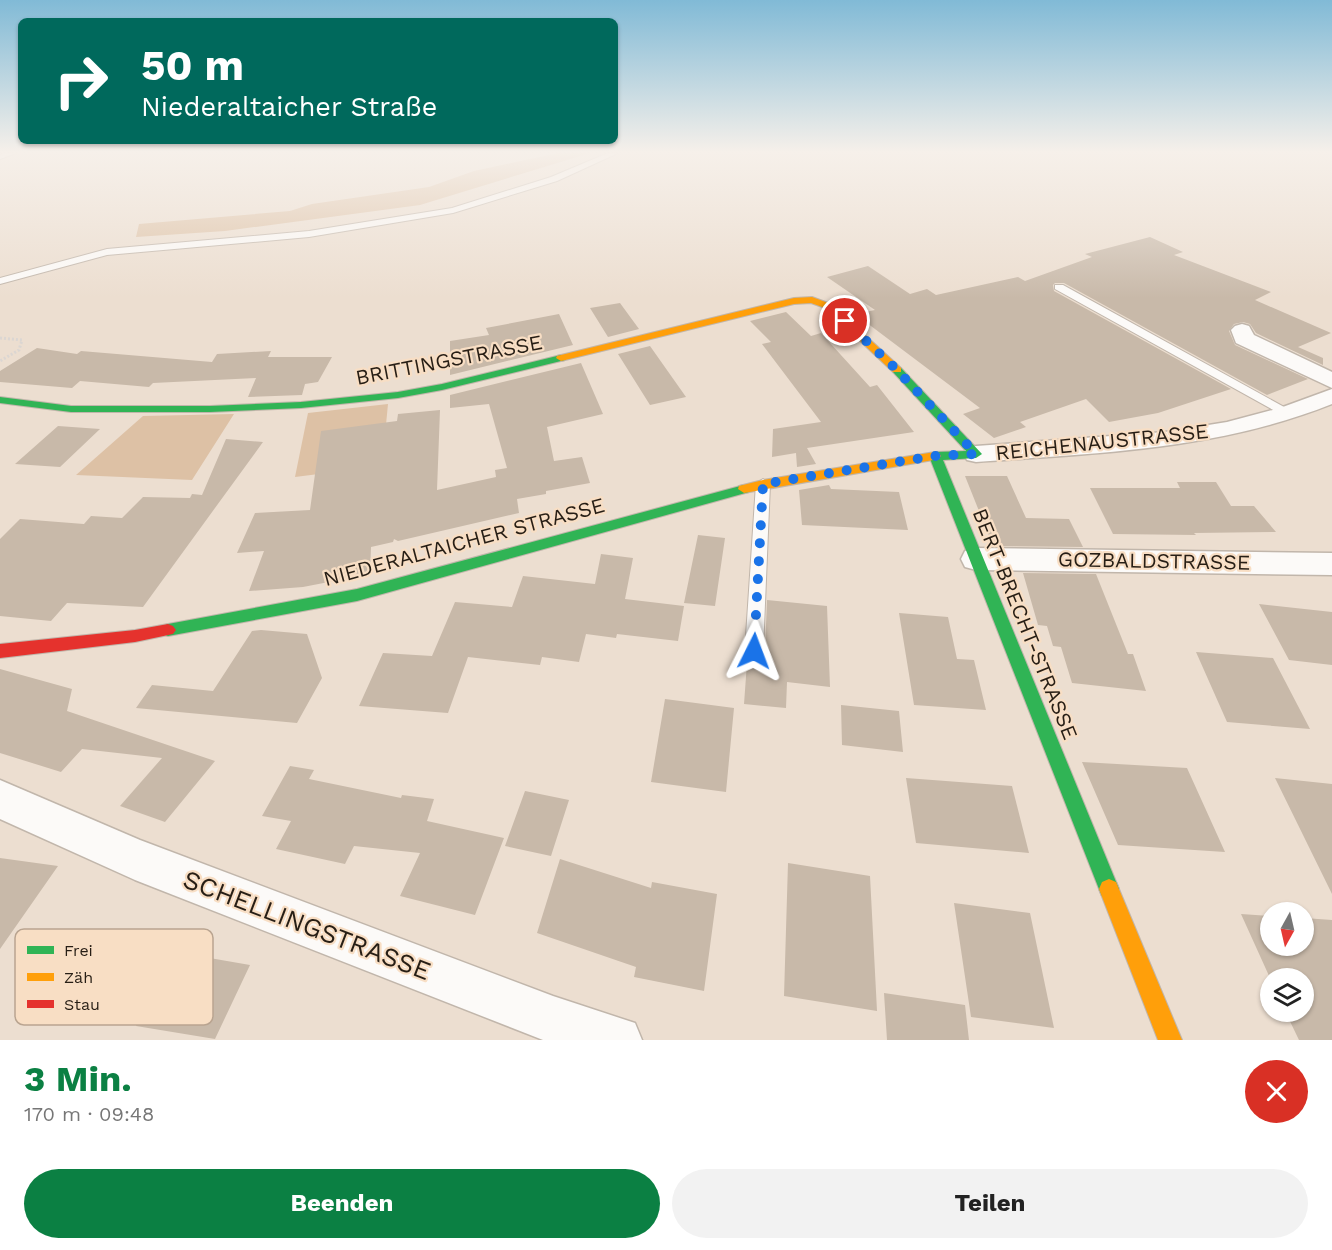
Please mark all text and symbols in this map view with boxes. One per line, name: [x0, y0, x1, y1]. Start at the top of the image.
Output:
text: 50 m: [141, 41, 244, 90]
icon: right: [42, 42, 120, 120]
text: Niederaltaicher Straße: [141, 91, 437, 123]
pin: [819, 295, 870, 346]
icon: arrive: [828, 304, 861, 337]
street label: BRITTINGSTRASSE: [353, 329, 544, 390]
street label: REICHENAUSTRASSE: [994, 418, 1210, 465]
street label: NIEDERALTAICHER STRASSE: [321, 492, 607, 591]
street label: BERT-BRECHT-STRASSE: [968, 505, 1083, 743]
street label: GOZBALDSTRASSE: [1058, 546, 1250, 575]
position arrow: [722, 619, 786, 683]
street label: SCHELLINGSTRASSE: [179, 864, 435, 986]
north arrow: [1260, 902, 1314, 956]
map controls: [1260, 902, 1314, 1022]
legend: [15, 929, 213, 1025]
text: Frei: [64, 941, 93, 960]
text: Zäh: [64, 968, 93, 987]
button: layers: [1260, 968, 1314, 1022]
text: Stau: [64, 995, 100, 1014]
text: 3 Min.: [24, 1058, 132, 1100]
button: close: [1245, 1060, 1308, 1123]
text: 170 m · 09:48: [24, 1102, 154, 1126]
button: Beenden: [24, 1169, 660, 1238]
button: Teilen: [672, 1169, 1308, 1238]

